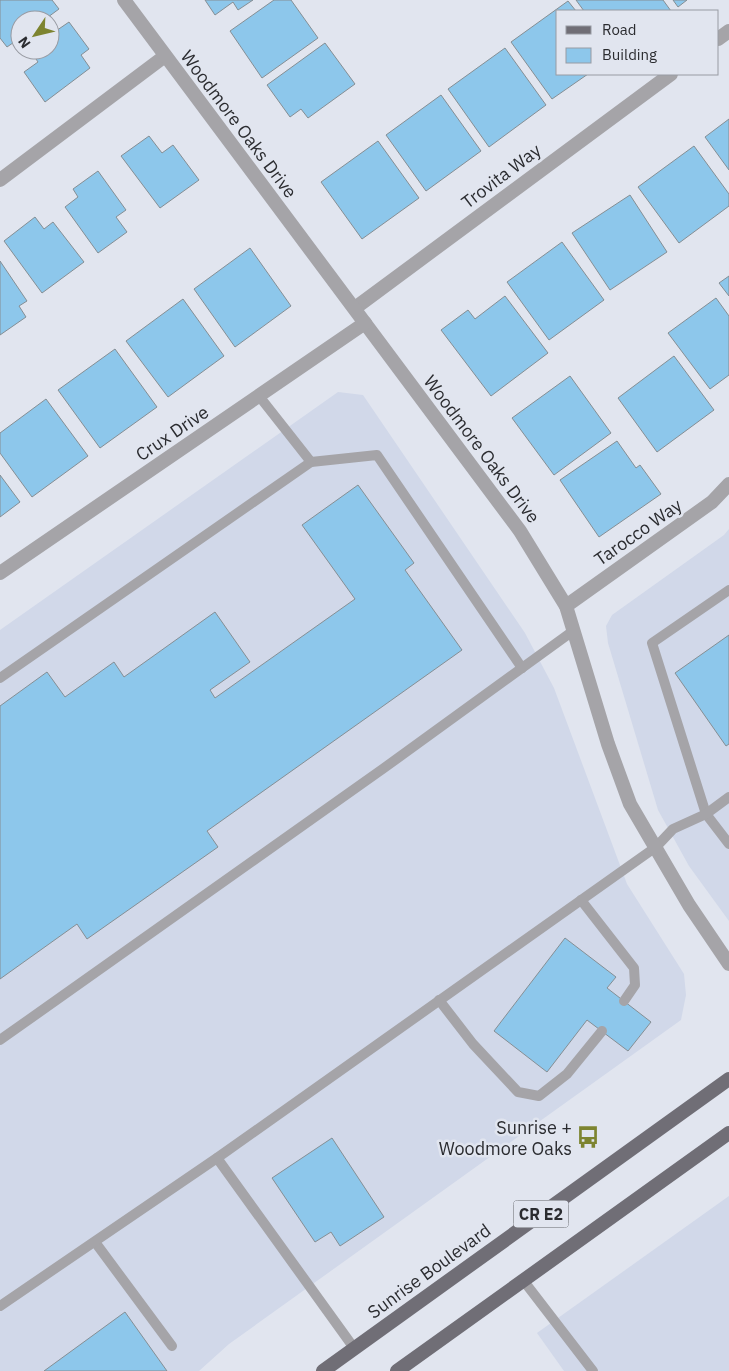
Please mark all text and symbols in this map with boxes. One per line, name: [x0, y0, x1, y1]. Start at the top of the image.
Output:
north arrow: [10, 10, 60, 60]
legend: [556, 10, 719, 75]
text: Road: [602, 20, 637, 39]
text: N: [14, 33, 35, 52]
street label: Woodmore Oaks Drive: [176, 45, 302, 203]
text: Building: [602, 45, 657, 64]
street label: Trovita Way: [457, 139, 545, 213]
street label: Woodmore Oaks Drive: [419, 370, 545, 528]
street label: Crux Drive: [131, 400, 213, 466]
street label: Tarocco Way: [590, 493, 686, 571]
place label: Sunrise + Woodmore Oaks: [439, 1116, 572, 1160]
bus stop icon: Sunrise + Woodmore Oaks: [575, 1124, 601, 1150]
road number: CR E2: [514, 1200, 568, 1228]
street label: Sunrise Boulevard: [363, 1219, 495, 1323]

